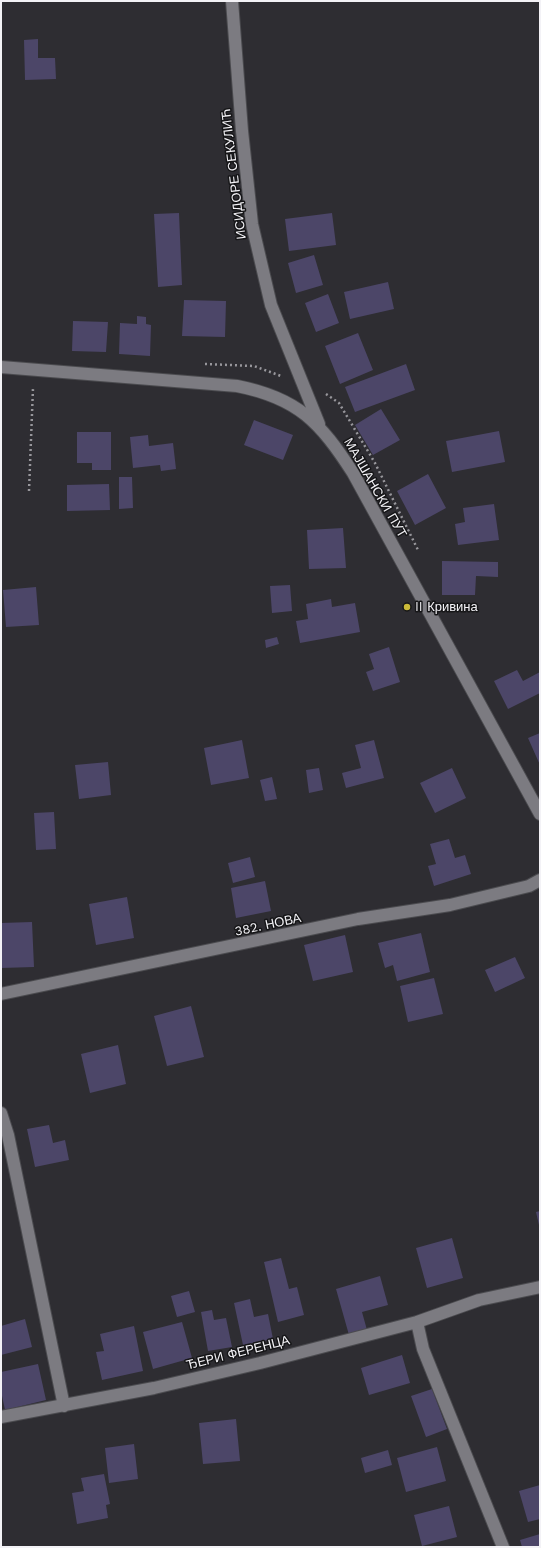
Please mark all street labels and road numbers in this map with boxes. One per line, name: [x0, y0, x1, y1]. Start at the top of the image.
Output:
street label: ИСИДОРЕ СЕКУЛИЋ: [218, 108, 250, 240]
street label: МАЈШАНСКИ ПУТ: [340, 435, 410, 541]
street label: 382. НОВА: [233, 910, 303, 940]
street label: ЂЕРИ ФЕРЕНЦА: [185, 1333, 291, 1373]

